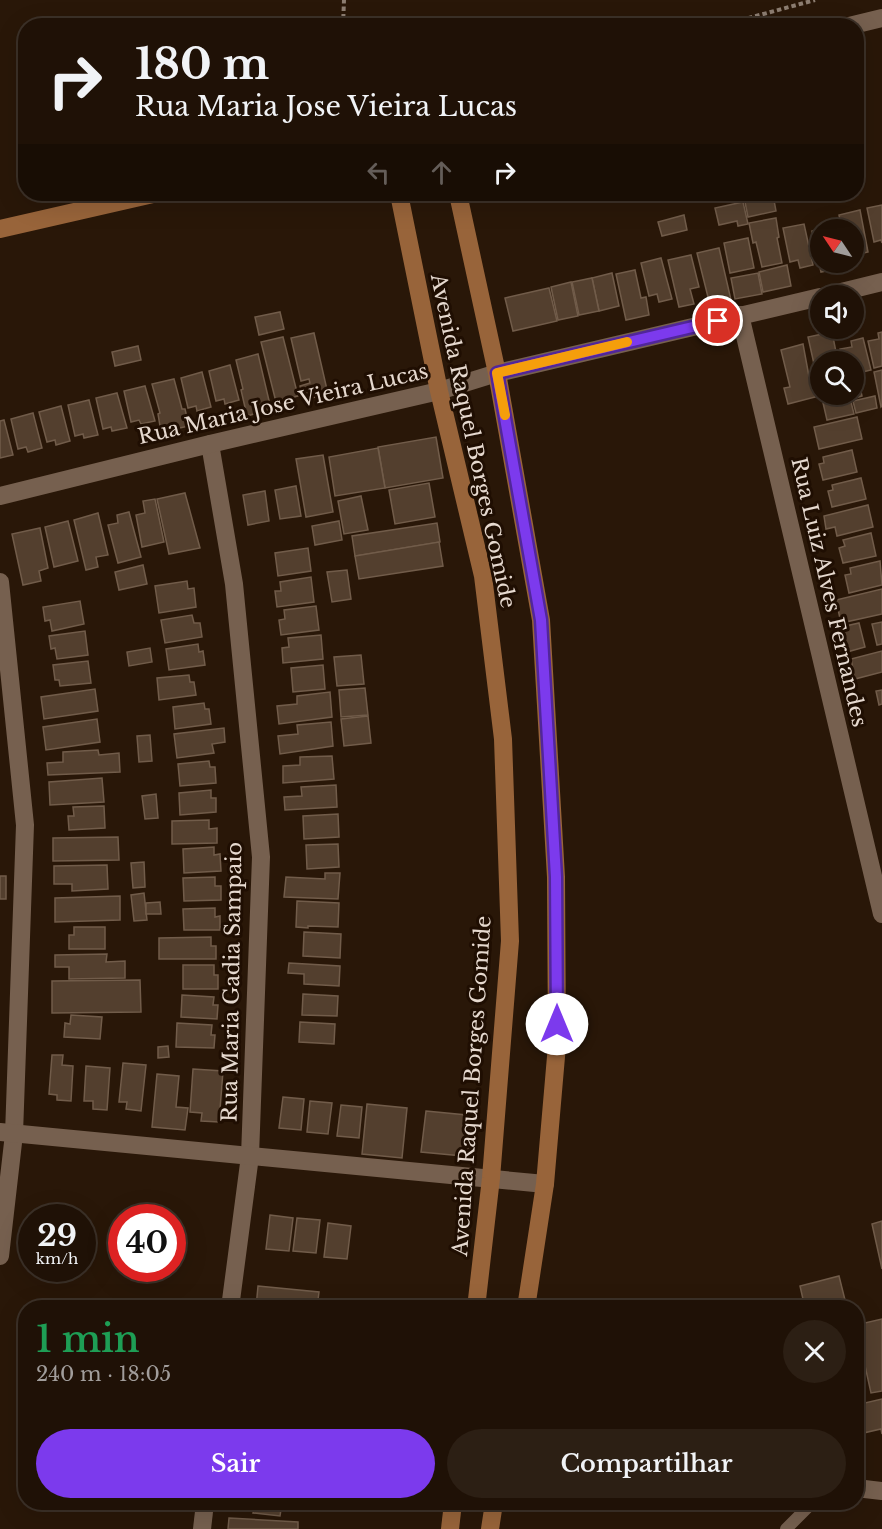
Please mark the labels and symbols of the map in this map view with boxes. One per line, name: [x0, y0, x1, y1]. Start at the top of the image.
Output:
north arrow: [810, 219, 864, 273]
street label: Avenida Raquel Borges Gomide: [425, 270, 521, 611]
pin: [692, 295, 743, 346]
street label: Rua Maria Jose Vieira Lucas: [135, 358, 431, 450]
street label: Rua Luiz Alves Fernandes: [785, 455, 873, 729]
street label: Rua Maria Gadia Sampaio: [217, 842, 247, 1122]
street label: Avenida Raquel Borges Gomide: [447, 915, 497, 1258]
position arrow: [525, 992, 589, 1056]
speed limit sign: 40: [108, 1204, 186, 1282]

